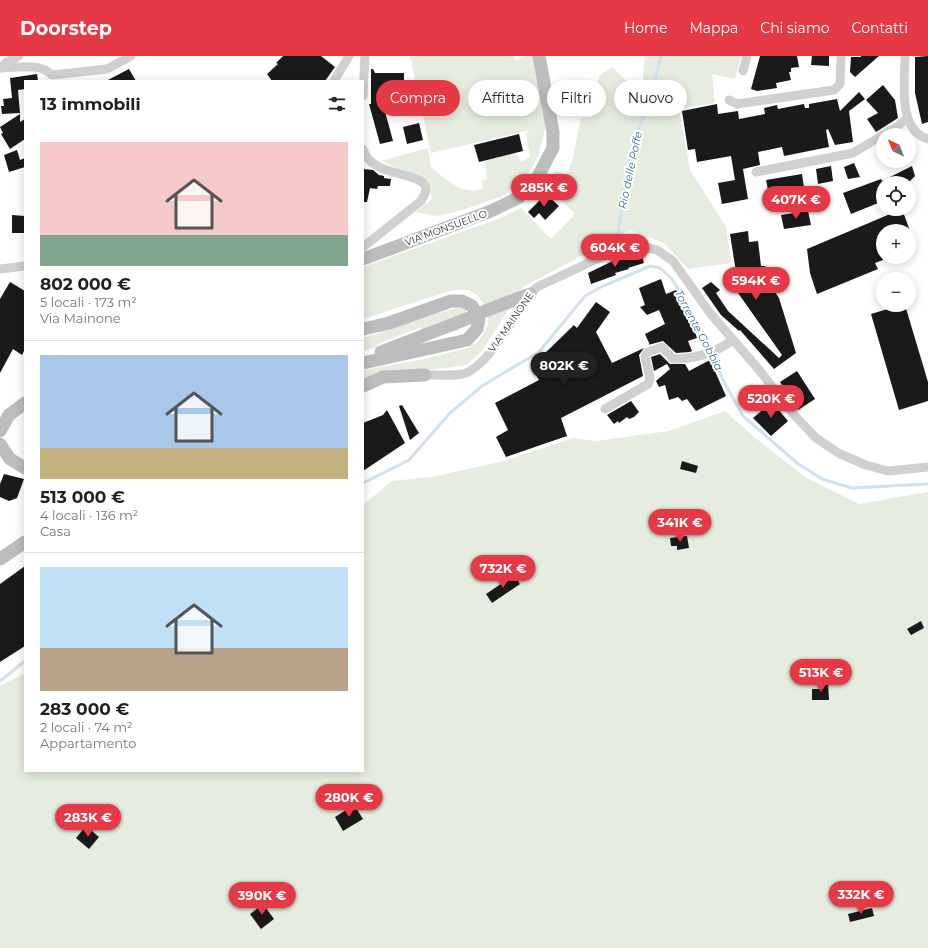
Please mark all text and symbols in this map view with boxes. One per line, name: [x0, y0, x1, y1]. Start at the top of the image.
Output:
text: Doorstep: [20, 17, 112, 40]
text: Home: [624, 19, 667, 37]
text: Mappa: [689, 19, 738, 37]
text: Chi siamo: [760, 19, 830, 37]
text: Contatti: [852, 19, 908, 37]
chip: Compra: [376, 80, 460, 116]
chip: Affitta: [468, 80, 539, 116]
chip: Filtri: [547, 80, 606, 116]
chip: Nuovo: [614, 80, 687, 116]
icon: filters: [326, 93, 348, 115]
text: 13 immobili: [40, 94, 141, 114]
north arrow: [876, 128, 916, 168]
map controls: [876, 128, 916, 312]
water label: Rio delle Poffe: [615, 130, 645, 210]
icon: home: [158, 168, 230, 240]
pin: 285K €: [511, 174, 577, 208]
button: locate: [876, 176, 916, 216]
text: 285K €: [520, 179, 568, 195]
pin: 407K €: [763, 186, 829, 220]
text: 407K €: [771, 191, 821, 207]
street label: VIA MONSUELLO: [403, 207, 489, 249]
button: +: [876, 224, 916, 264]
pin: 604K €: [582, 234, 648, 268]
text: 604K €: [590, 239, 640, 255]
pin: 594K €: [723, 267, 789, 301]
text: 594K €: [732, 272, 780, 288]
button: −: [876, 272, 916, 312]
text: 802 000 €: [40, 274, 131, 294]
water label: Torrente Gobbia: [672, 287, 726, 373]
street label: VIA MAINONE: [485, 289, 537, 355]
text: 5 locali · 173 m²: [40, 294, 137, 310]
text: Via Mainone: [40, 310, 121, 326]
pin: 802K €: [531, 352, 597, 386]
text: 802K €: [540, 357, 588, 373]
icon: home: [158, 381, 230, 453]
pin: 520K €: [738, 385, 804, 419]
text: 520K €: [747, 390, 795, 406]
text: 513 000 €: [40, 487, 125, 507]
text: 4 locali · 136 m²: [40, 507, 138, 523]
pin: 341K €: [647, 509, 713, 543]
text: 341K €: [657, 514, 703, 530]
text: Casa: [40, 523, 71, 539]
pin: 732K €: [470, 555, 536, 589]
text: 732K €: [479, 560, 527, 576]
icon: home: [158, 593, 230, 665]
pin: 513K €: [788, 659, 854, 693]
text: 513K €: [799, 664, 843, 680]
text: 283 000 €: [40, 699, 129, 719]
text: 2 locali · 74 m²: [40, 719, 133, 735]
text: Appartamento: [40, 735, 136, 751]
pin: 280K €: [316, 784, 382, 818]
text: 280K €: [325, 789, 373, 805]
pin: 283K €: [55, 804, 121, 838]
text: 283K €: [64, 809, 112, 825]
pin: 332K €: [828, 881, 894, 915]
pin: 390K €: [229, 882, 295, 916]
text: 332K €: [838, 886, 884, 902]
text: 390K €: [238, 887, 286, 903]

